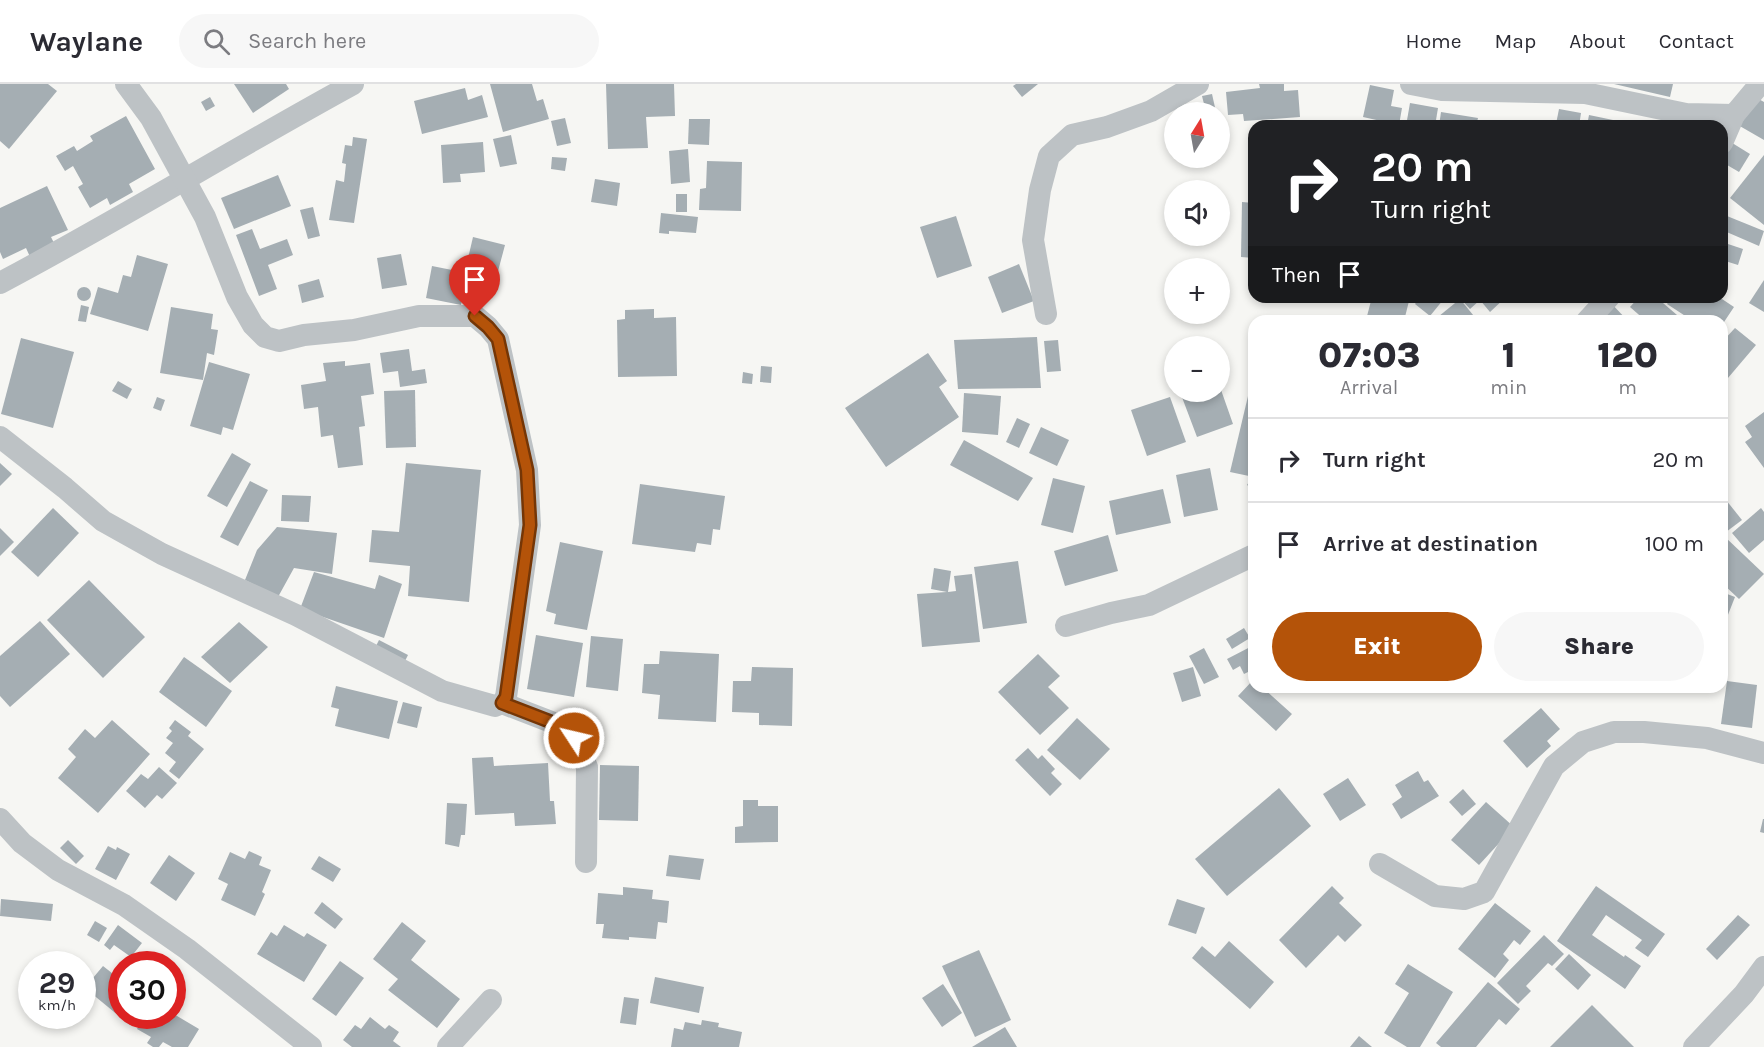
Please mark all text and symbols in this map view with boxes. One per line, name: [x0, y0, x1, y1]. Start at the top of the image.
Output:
search box: [179, 14, 599, 68]
text: Waylane: [30, 25, 143, 58]
icon: search: [200, 25, 233, 58]
text: Search here: [248, 28, 366, 54]
text: Home: [1406, 29, 1462, 53]
text: Map: [1495, 29, 1536, 53]
text: About: [1569, 29, 1626, 53]
text: Contact: [1659, 29, 1734, 53]
north arrow: [1164, 102, 1230, 168]
map controls: [1164, 102, 1230, 402]
text: 20 m: [1371, 142, 1473, 192]
icon: right: [1272, 144, 1350, 222]
button: sound: [1164, 180, 1230, 246]
text: Turn right: [1371, 193, 1491, 225]
pin: [449, 254, 500, 316]
button: +: [1164, 258, 1230, 324]
icon: arrive: [1333, 258, 1366, 291]
text: Then: [1272, 262, 1321, 288]
icon: arrive: [458, 263, 491, 296]
text: 07:03: [1318, 334, 1420, 376]
text: 1: [1502, 334, 1516, 376]
text: 120: [1597, 334, 1658, 376]
button: −: [1164, 336, 1230, 402]
text: Arrival: [1340, 376, 1398, 399]
text: min: [1490, 376, 1527, 399]
text: m: [1618, 376, 1637, 399]
icon: right: [1272, 444, 1305, 477]
text: Turn right: [1323, 447, 1426, 473]
text: 20 m: [1652, 447, 1704, 473]
icon: arrive: [1272, 528, 1305, 561]
text: Arrive at destination: [1323, 531, 1538, 557]
text: 100 m: [1645, 531, 1704, 557]
button: Exit: [1272, 612, 1482, 681]
button: Share: [1494, 612, 1704, 681]
position arrow: [542, 706, 606, 770]
speed limit sign: 30: [108, 951, 186, 1029]
text: 29: [39, 965, 75, 1001]
text: km/h: [38, 996, 76, 1014]

